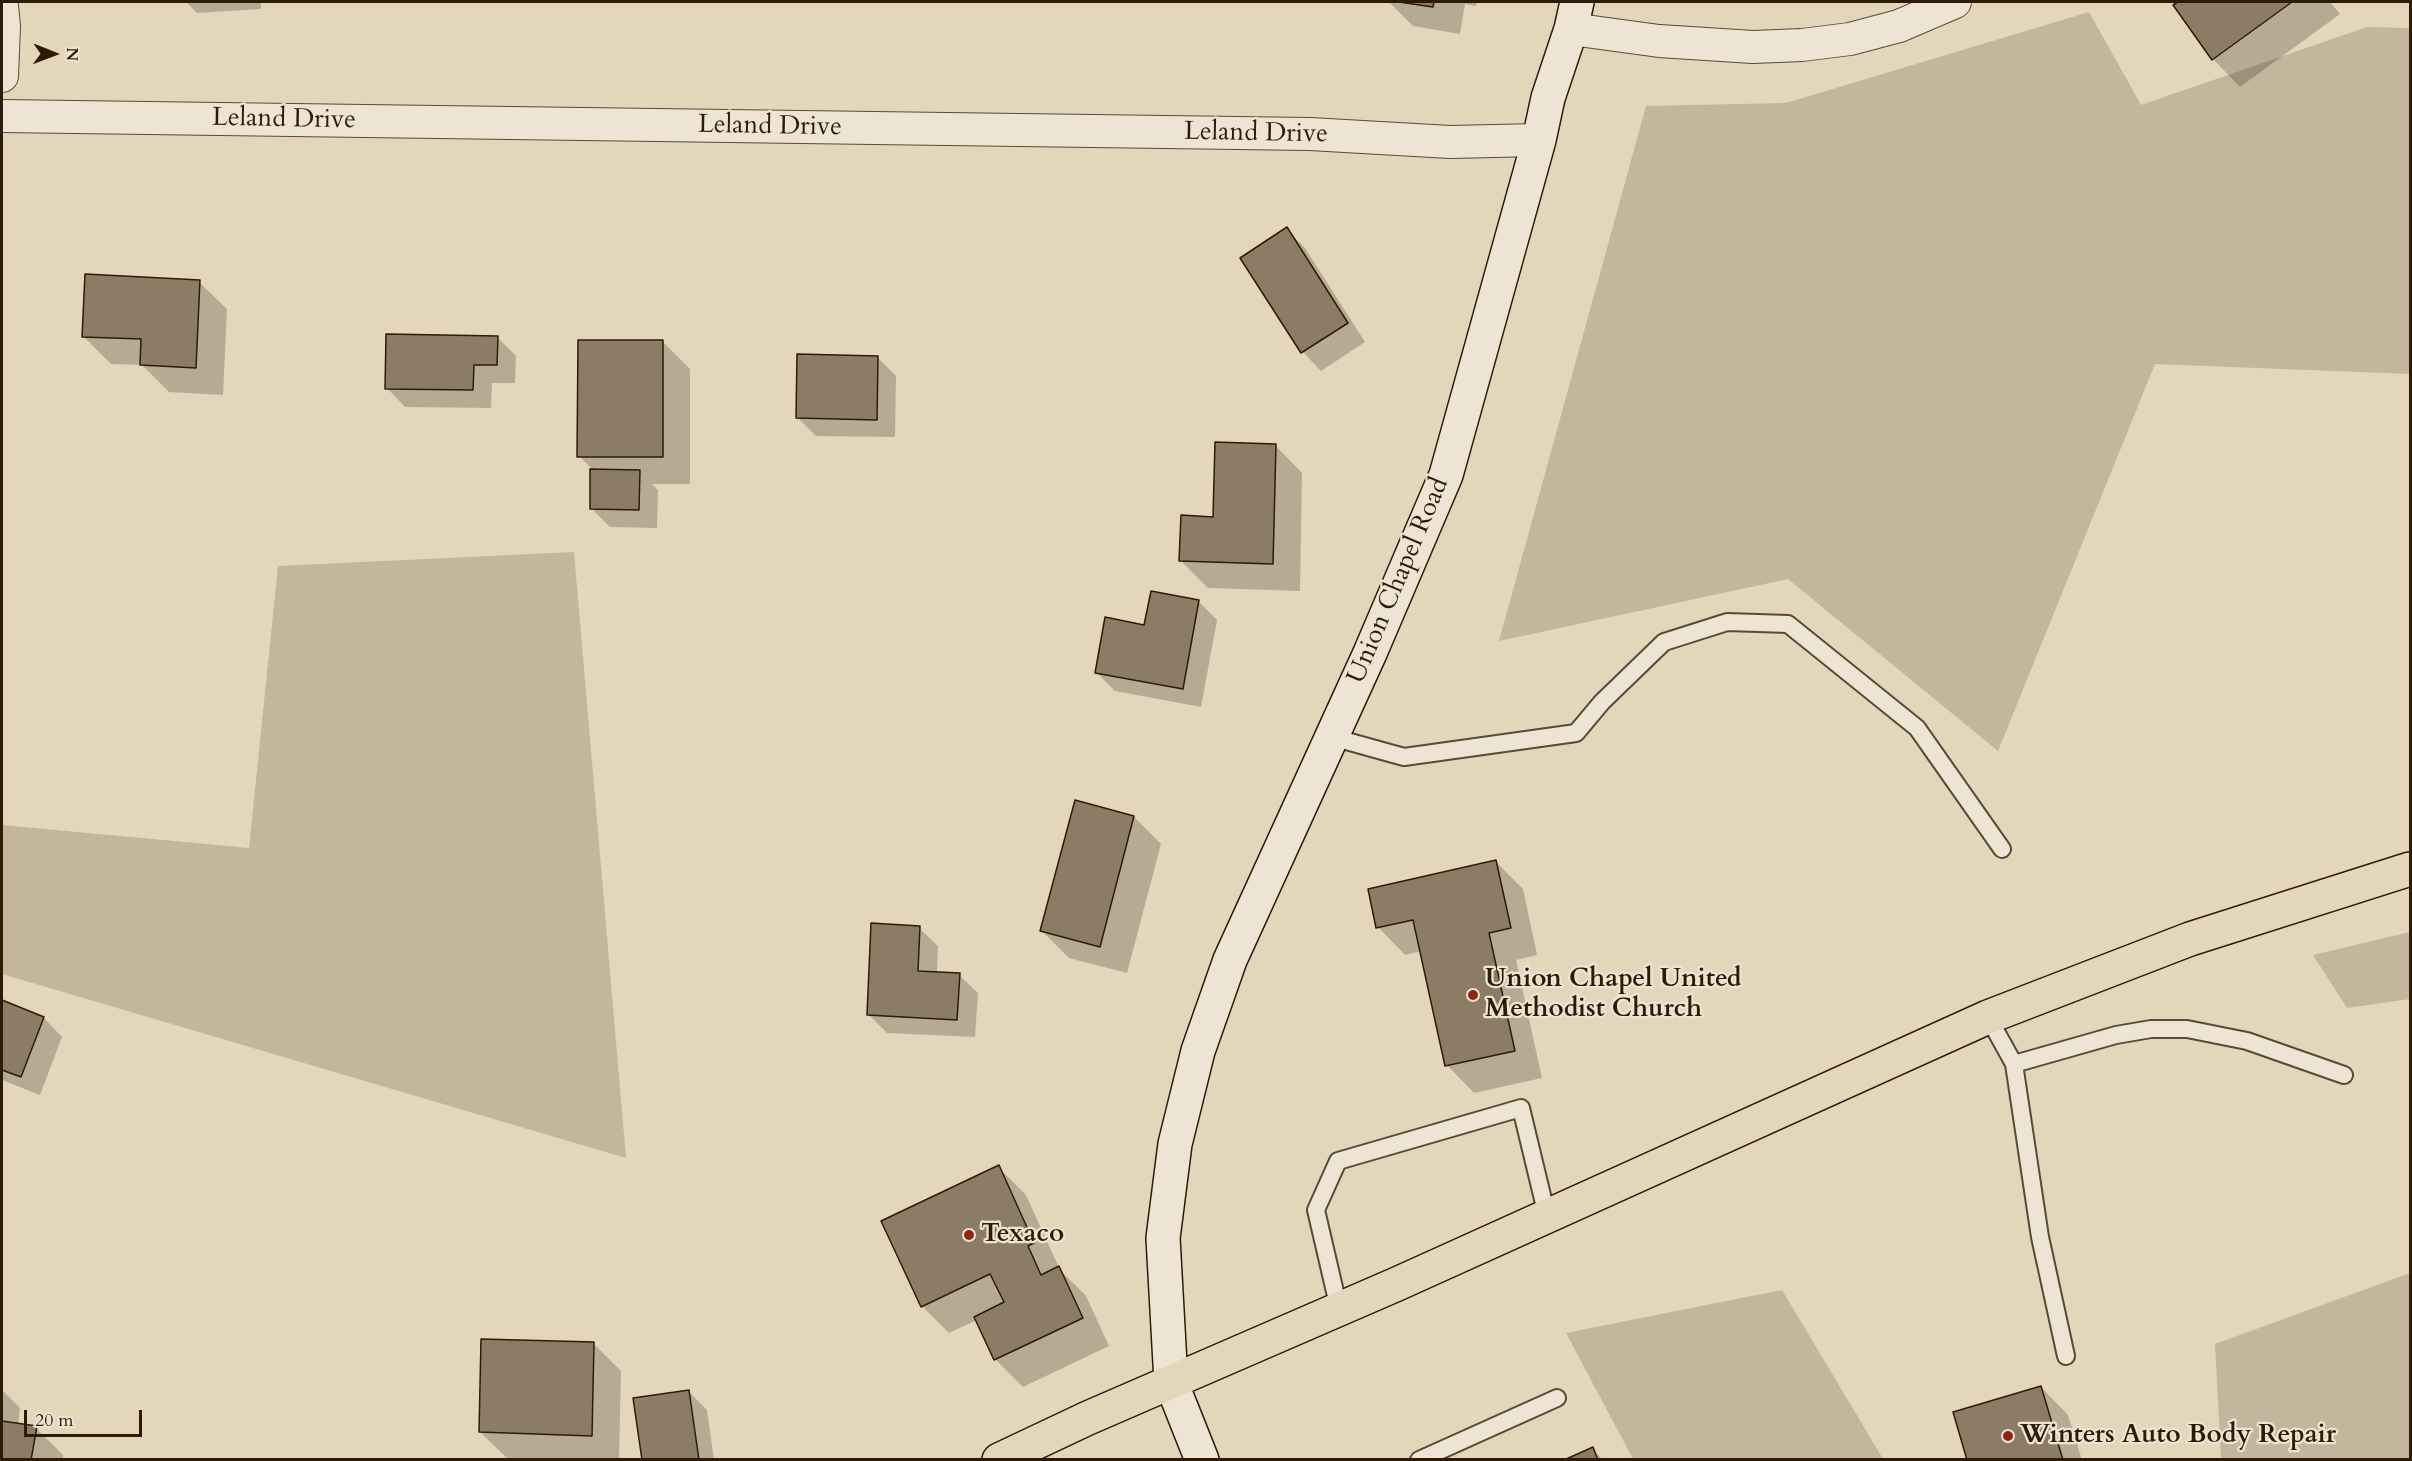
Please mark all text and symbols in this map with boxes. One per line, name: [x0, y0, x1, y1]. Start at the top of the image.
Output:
north arrow: [24, 24, 84, 84]
text: N: [61, 47, 83, 61]
street label: Leland Drive: [212, 103, 356, 137]
street label: Leland Drive: [698, 110, 842, 144]
street label: Leland Drive: [1184, 117, 1328, 151]
street label: Union Chapel Road: [1341, 473, 1457, 689]
place label: Union Chapel United Methodist Church: [1485, 964, 1742, 1026]
marker: Union Chapel United Methodist Church: [1466, 988, 1480, 1002]
place label: Texaco: [981, 1219, 1064, 1251]
marker: Texaco: [962, 1228, 976, 1242]
scale bar: [27, 1398, 146, 1436]
text: 20 m: [35, 1408, 74, 1433]
place label: Winters Auto Body Repair: [2020, 1420, 2336, 1452]
marker: Winters Auto Body Repair: [2001, 1429, 2015, 1443]

